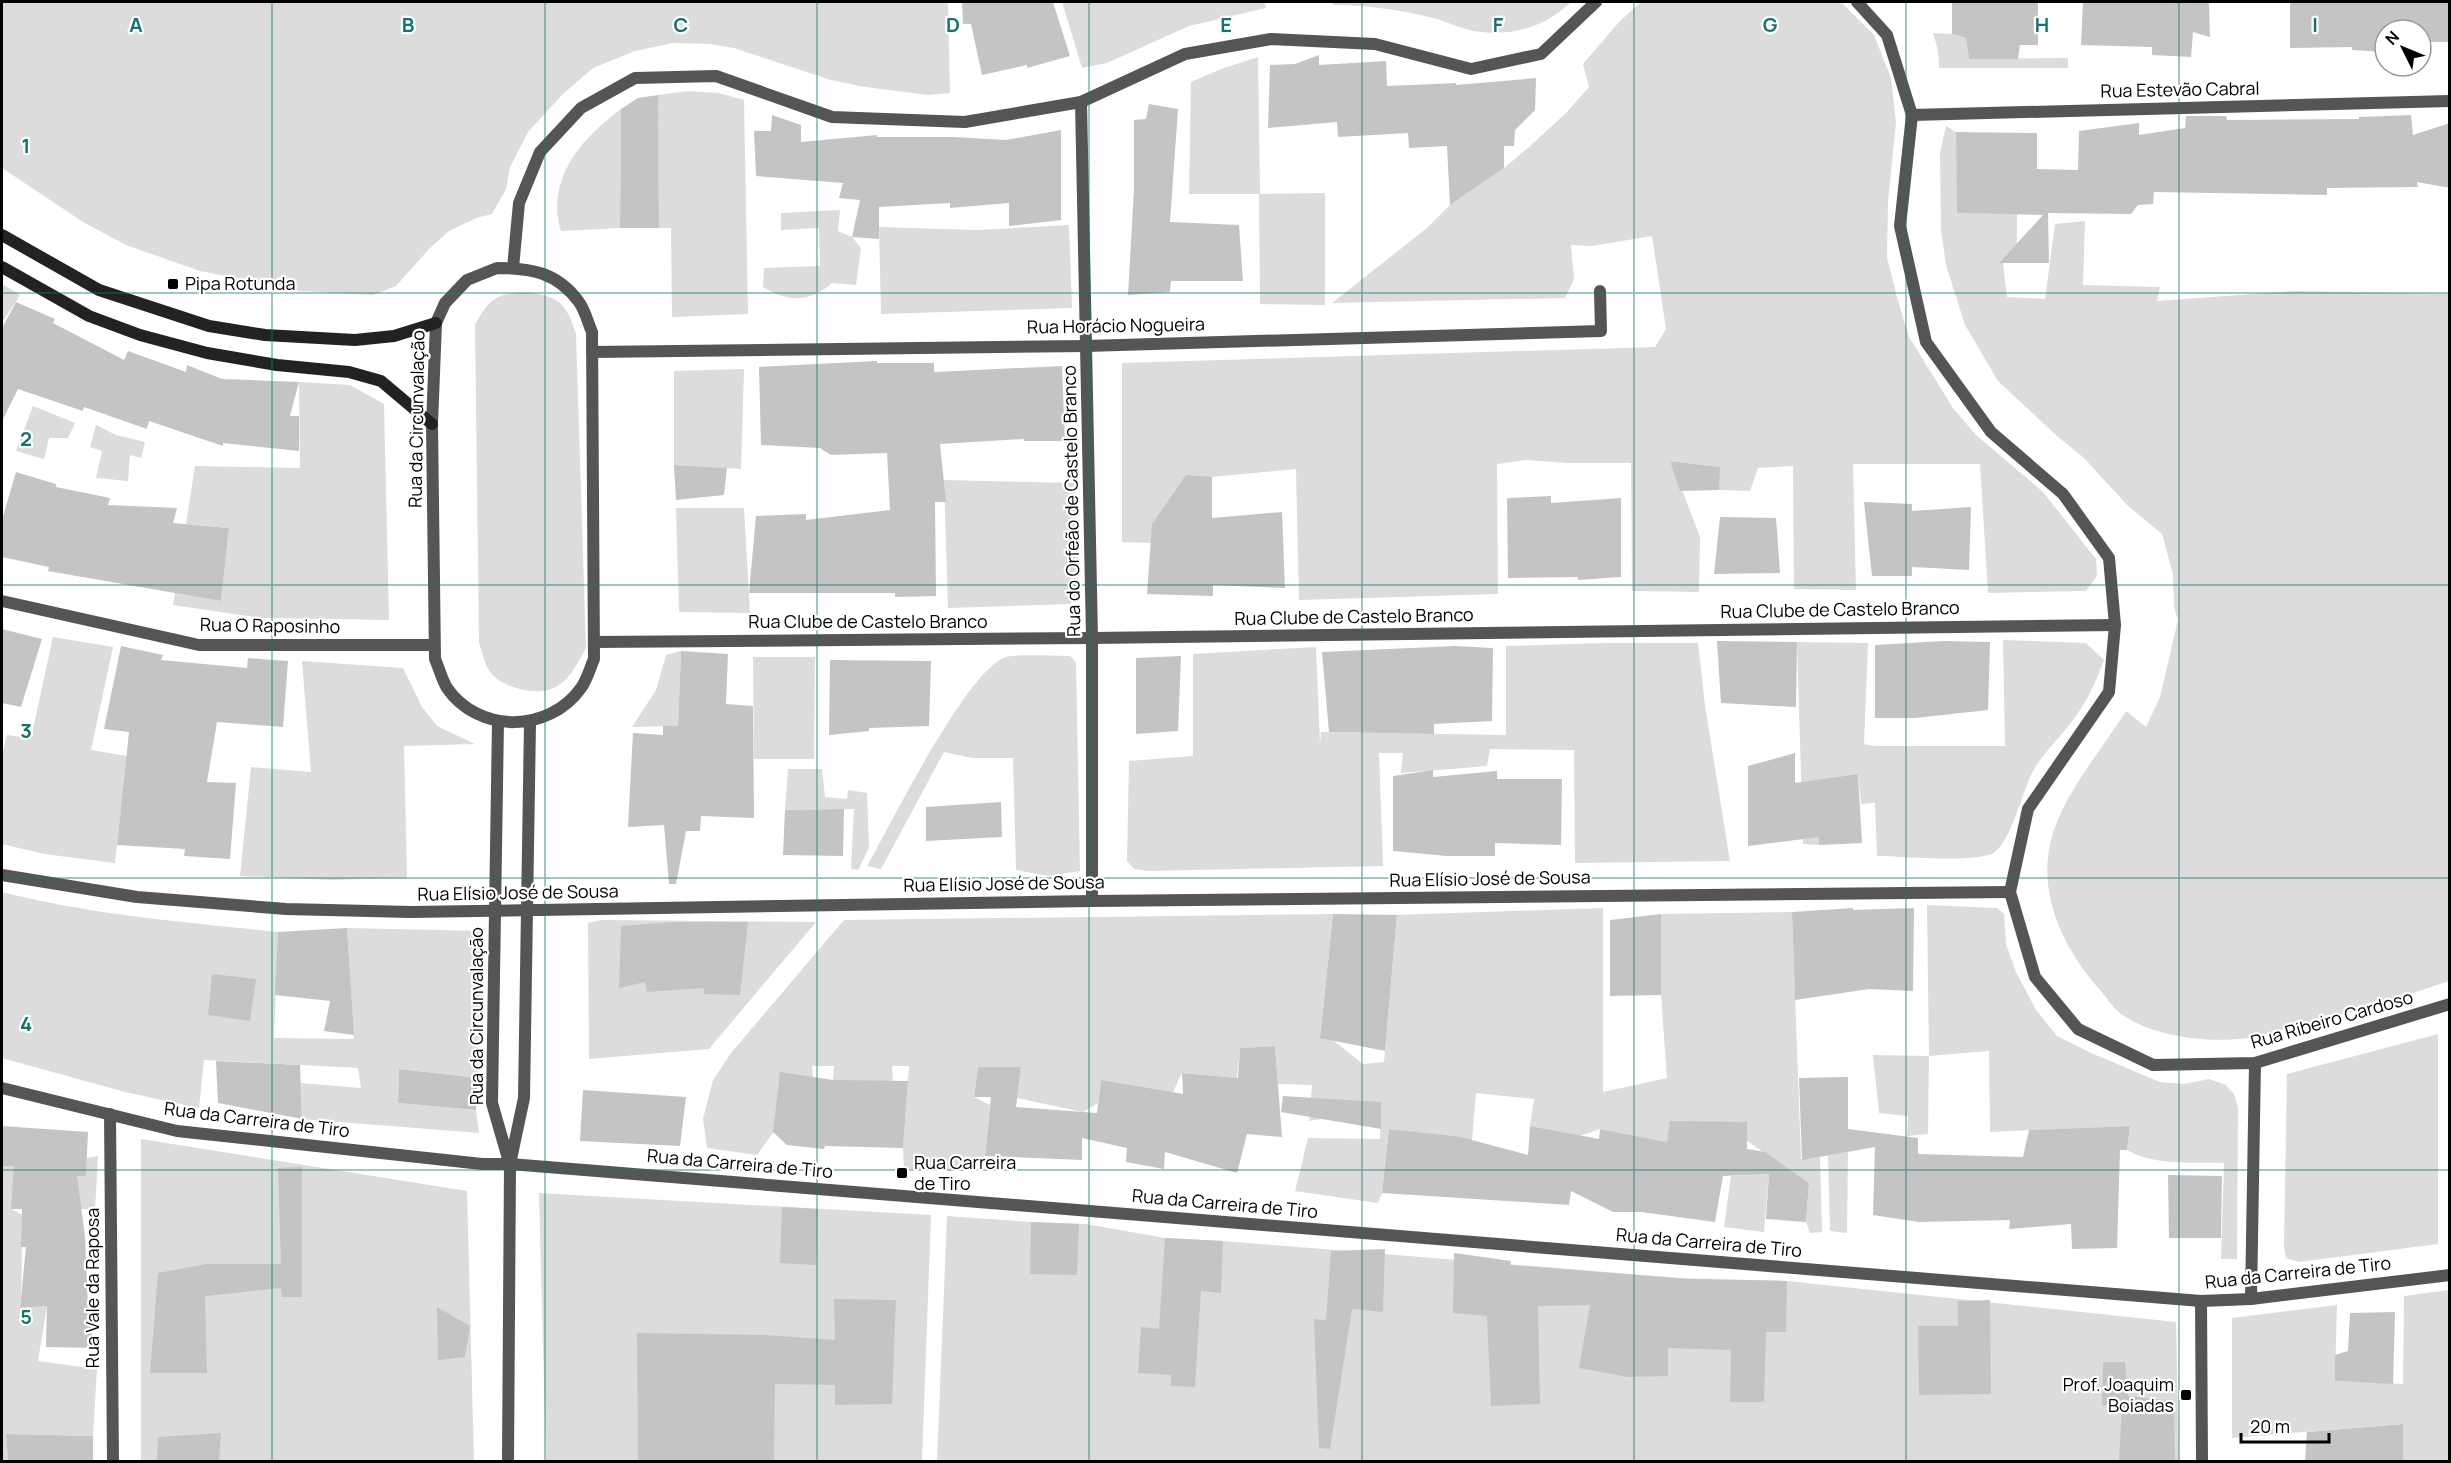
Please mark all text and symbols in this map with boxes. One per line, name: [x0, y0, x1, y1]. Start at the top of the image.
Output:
text: A: [129, 11, 143, 38]
text: B: [402, 11, 415, 38]
text: C: [674, 11, 688, 38]
text: D: [946, 11, 960, 38]
text: E: [1220, 11, 1232, 38]
text: F: [1493, 11, 1504, 38]
text: G: [1763, 11, 1778, 38]
text: H: [2035, 11, 2049, 38]
text: I: [2312, 11, 2318, 38]
north arrow: [2373, 18, 2433, 78]
text: N: [2380, 26, 2404, 49]
street label: Rua Estevão Cabral: [2100, 76, 2260, 102]
text: 1: [22, 132, 30, 159]
place label: Pipa Rotunda: [185, 271, 296, 295]
marker: Pipa Rotunda: [166, 277, 180, 291]
street label: Rua Horácio Nogueira: [1027, 311, 1205, 339]
street label: Rua da Circunvalação: [402, 330, 430, 508]
street label: Rua do Orfeão de Castelo Branco: [1057, 365, 1085, 637]
text: 2: [20, 425, 32, 452]
street label: Rua Clube de Castelo Branco: [1720, 595, 1960, 623]
street label: Rua Clube de Castelo Branco: [1234, 602, 1474, 630]
street label: Rua Clube de Castelo Branco: [748, 609, 988, 633]
street label: Rua O Raposinho: [200, 612, 340, 638]
text: 3: [20, 717, 32, 744]
street label: Rua Elísio José de Sousa: [1389, 864, 1591, 892]
street label: Rua Elísio José de Sousa: [903, 869, 1105, 897]
street label: Rua Elísio José de Sousa: [417, 878, 619, 906]
street label: Rua da Circunvalação: [464, 927, 488, 1105]
street label: Rua Ribeiro Cardoso: [2248, 984, 2416, 1054]
text: 4: [20, 1010, 32, 1037]
street label: Rua da Carreira de Tiro: [163, 1096, 351, 1142]
street label: Rua da Carreira de Tiro: [646, 1143, 834, 1183]
place label: Rua Carreira de Tiro: [914, 1150, 1016, 1195]
marker: Rua Carreira de Tiro: [895, 1166, 909, 1180]
street label: Rua da Carreira de Tiro: [1131, 1183, 1319, 1223]
street label: Rua Vale da Raposa: [80, 1208, 104, 1368]
street label: Rua da Carreira de Tiro: [1615, 1222, 1803, 1262]
street label: Rua da Carreira de Tiro: [2204, 1250, 2392, 1294]
text: 5: [20, 1303, 32, 1330]
place label: Prof. Joaquim Boiadas: [2063, 1372, 2174, 1417]
marker: Prof. Joaquim Boiadas: [2179, 1388, 2193, 1402]
scale bar: [2241, 1406, 2330, 1444]
text: 20 m: [2250, 1414, 2290, 1438]

